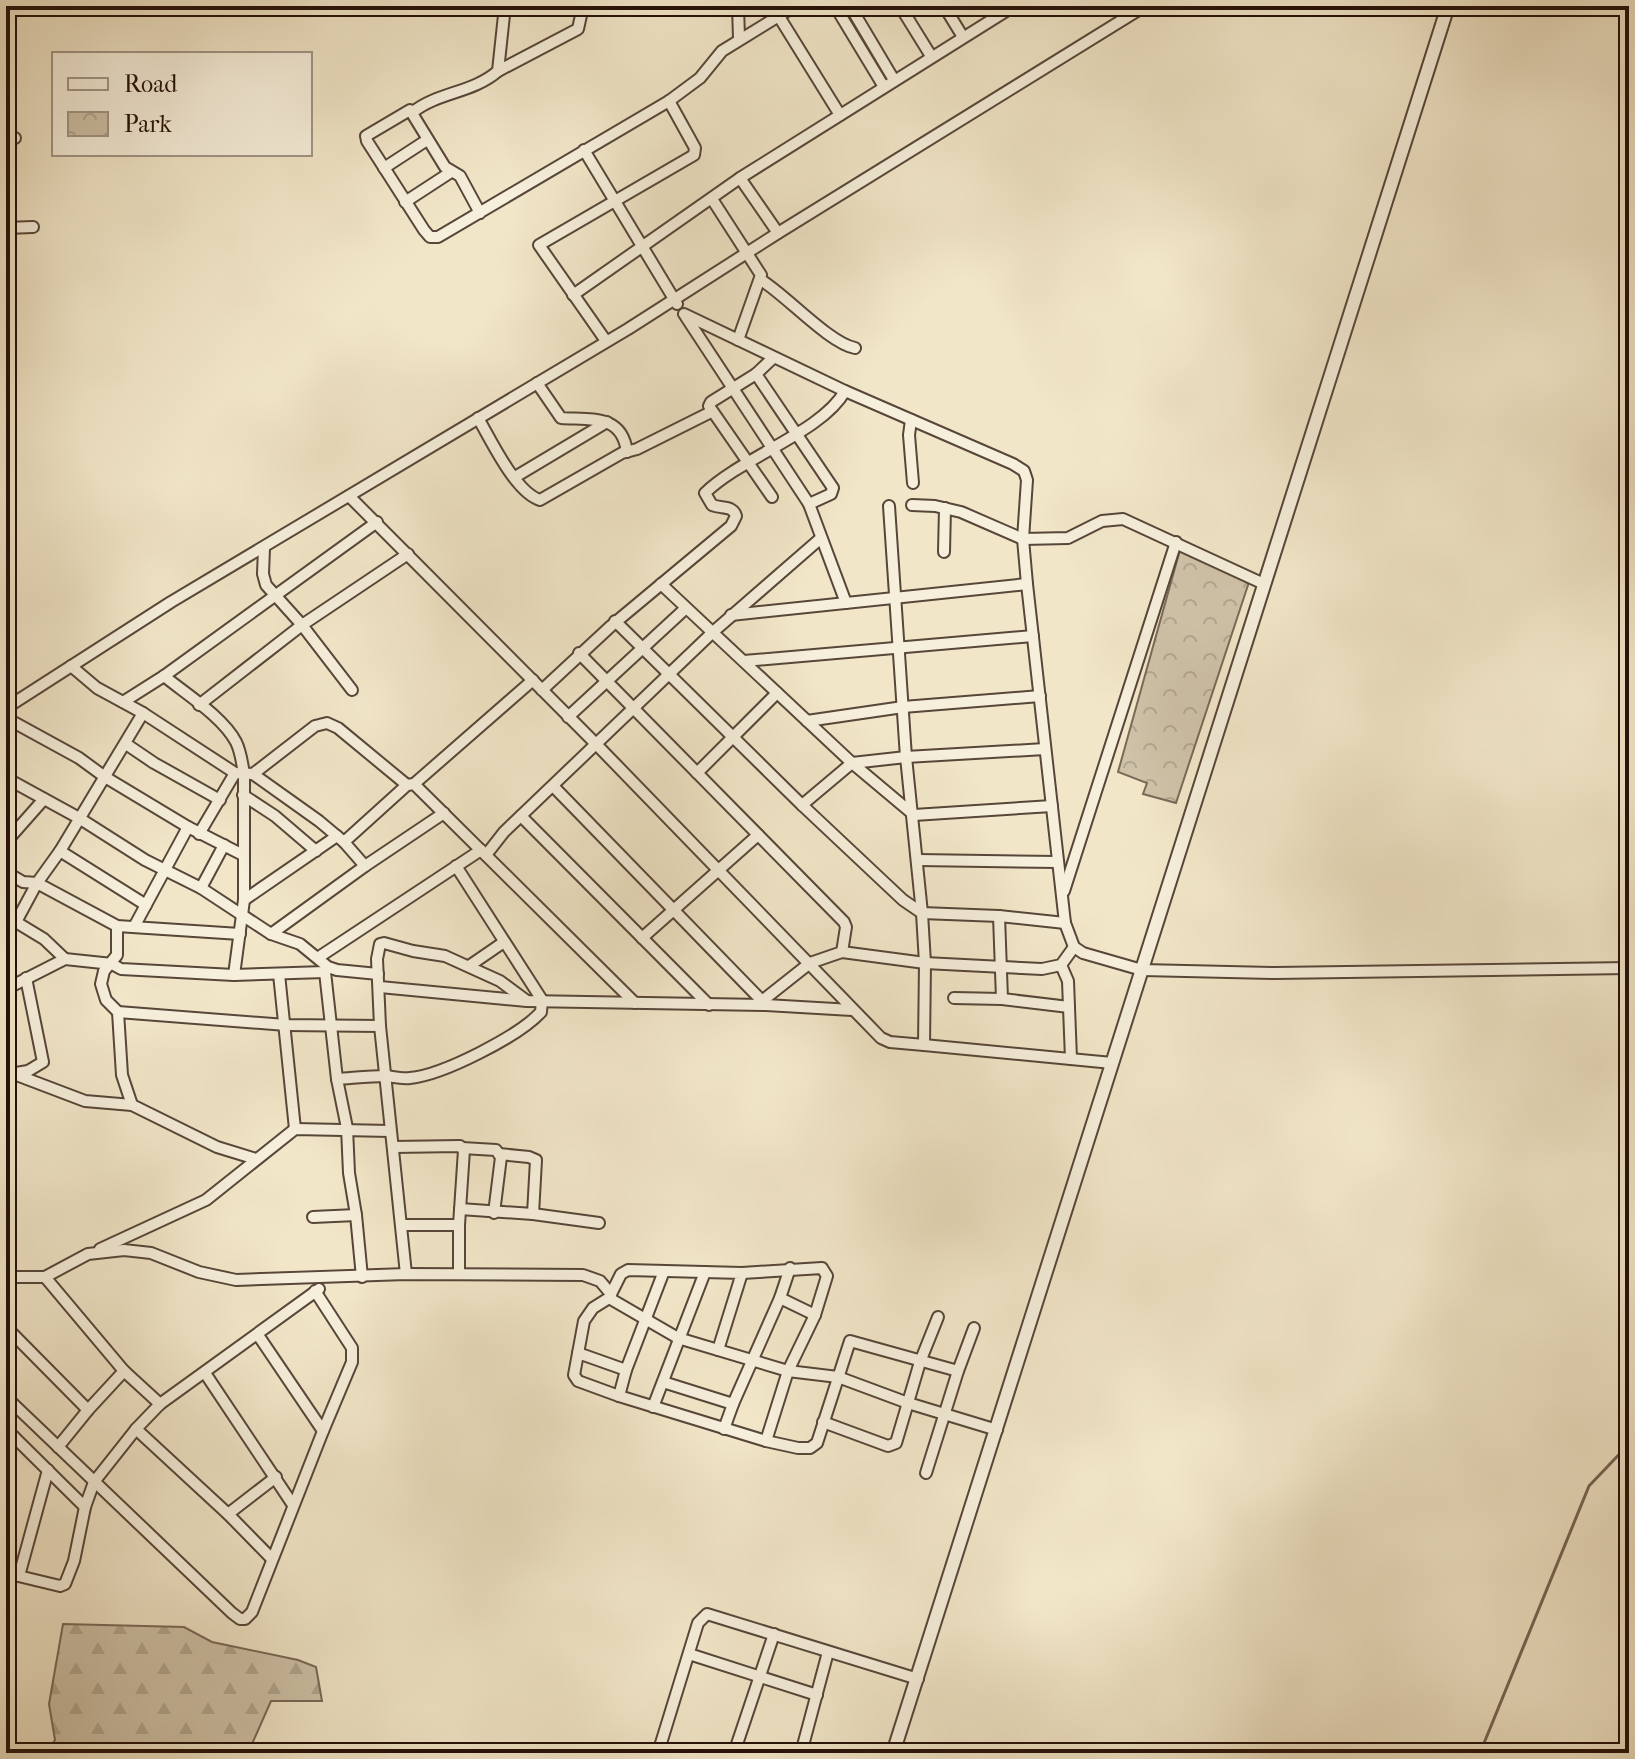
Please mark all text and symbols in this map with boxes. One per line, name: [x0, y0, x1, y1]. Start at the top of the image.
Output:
legend: [52, 52, 312, 156]
text: Road: [124, 70, 178, 98]
text: Park: [124, 110, 172, 138]

